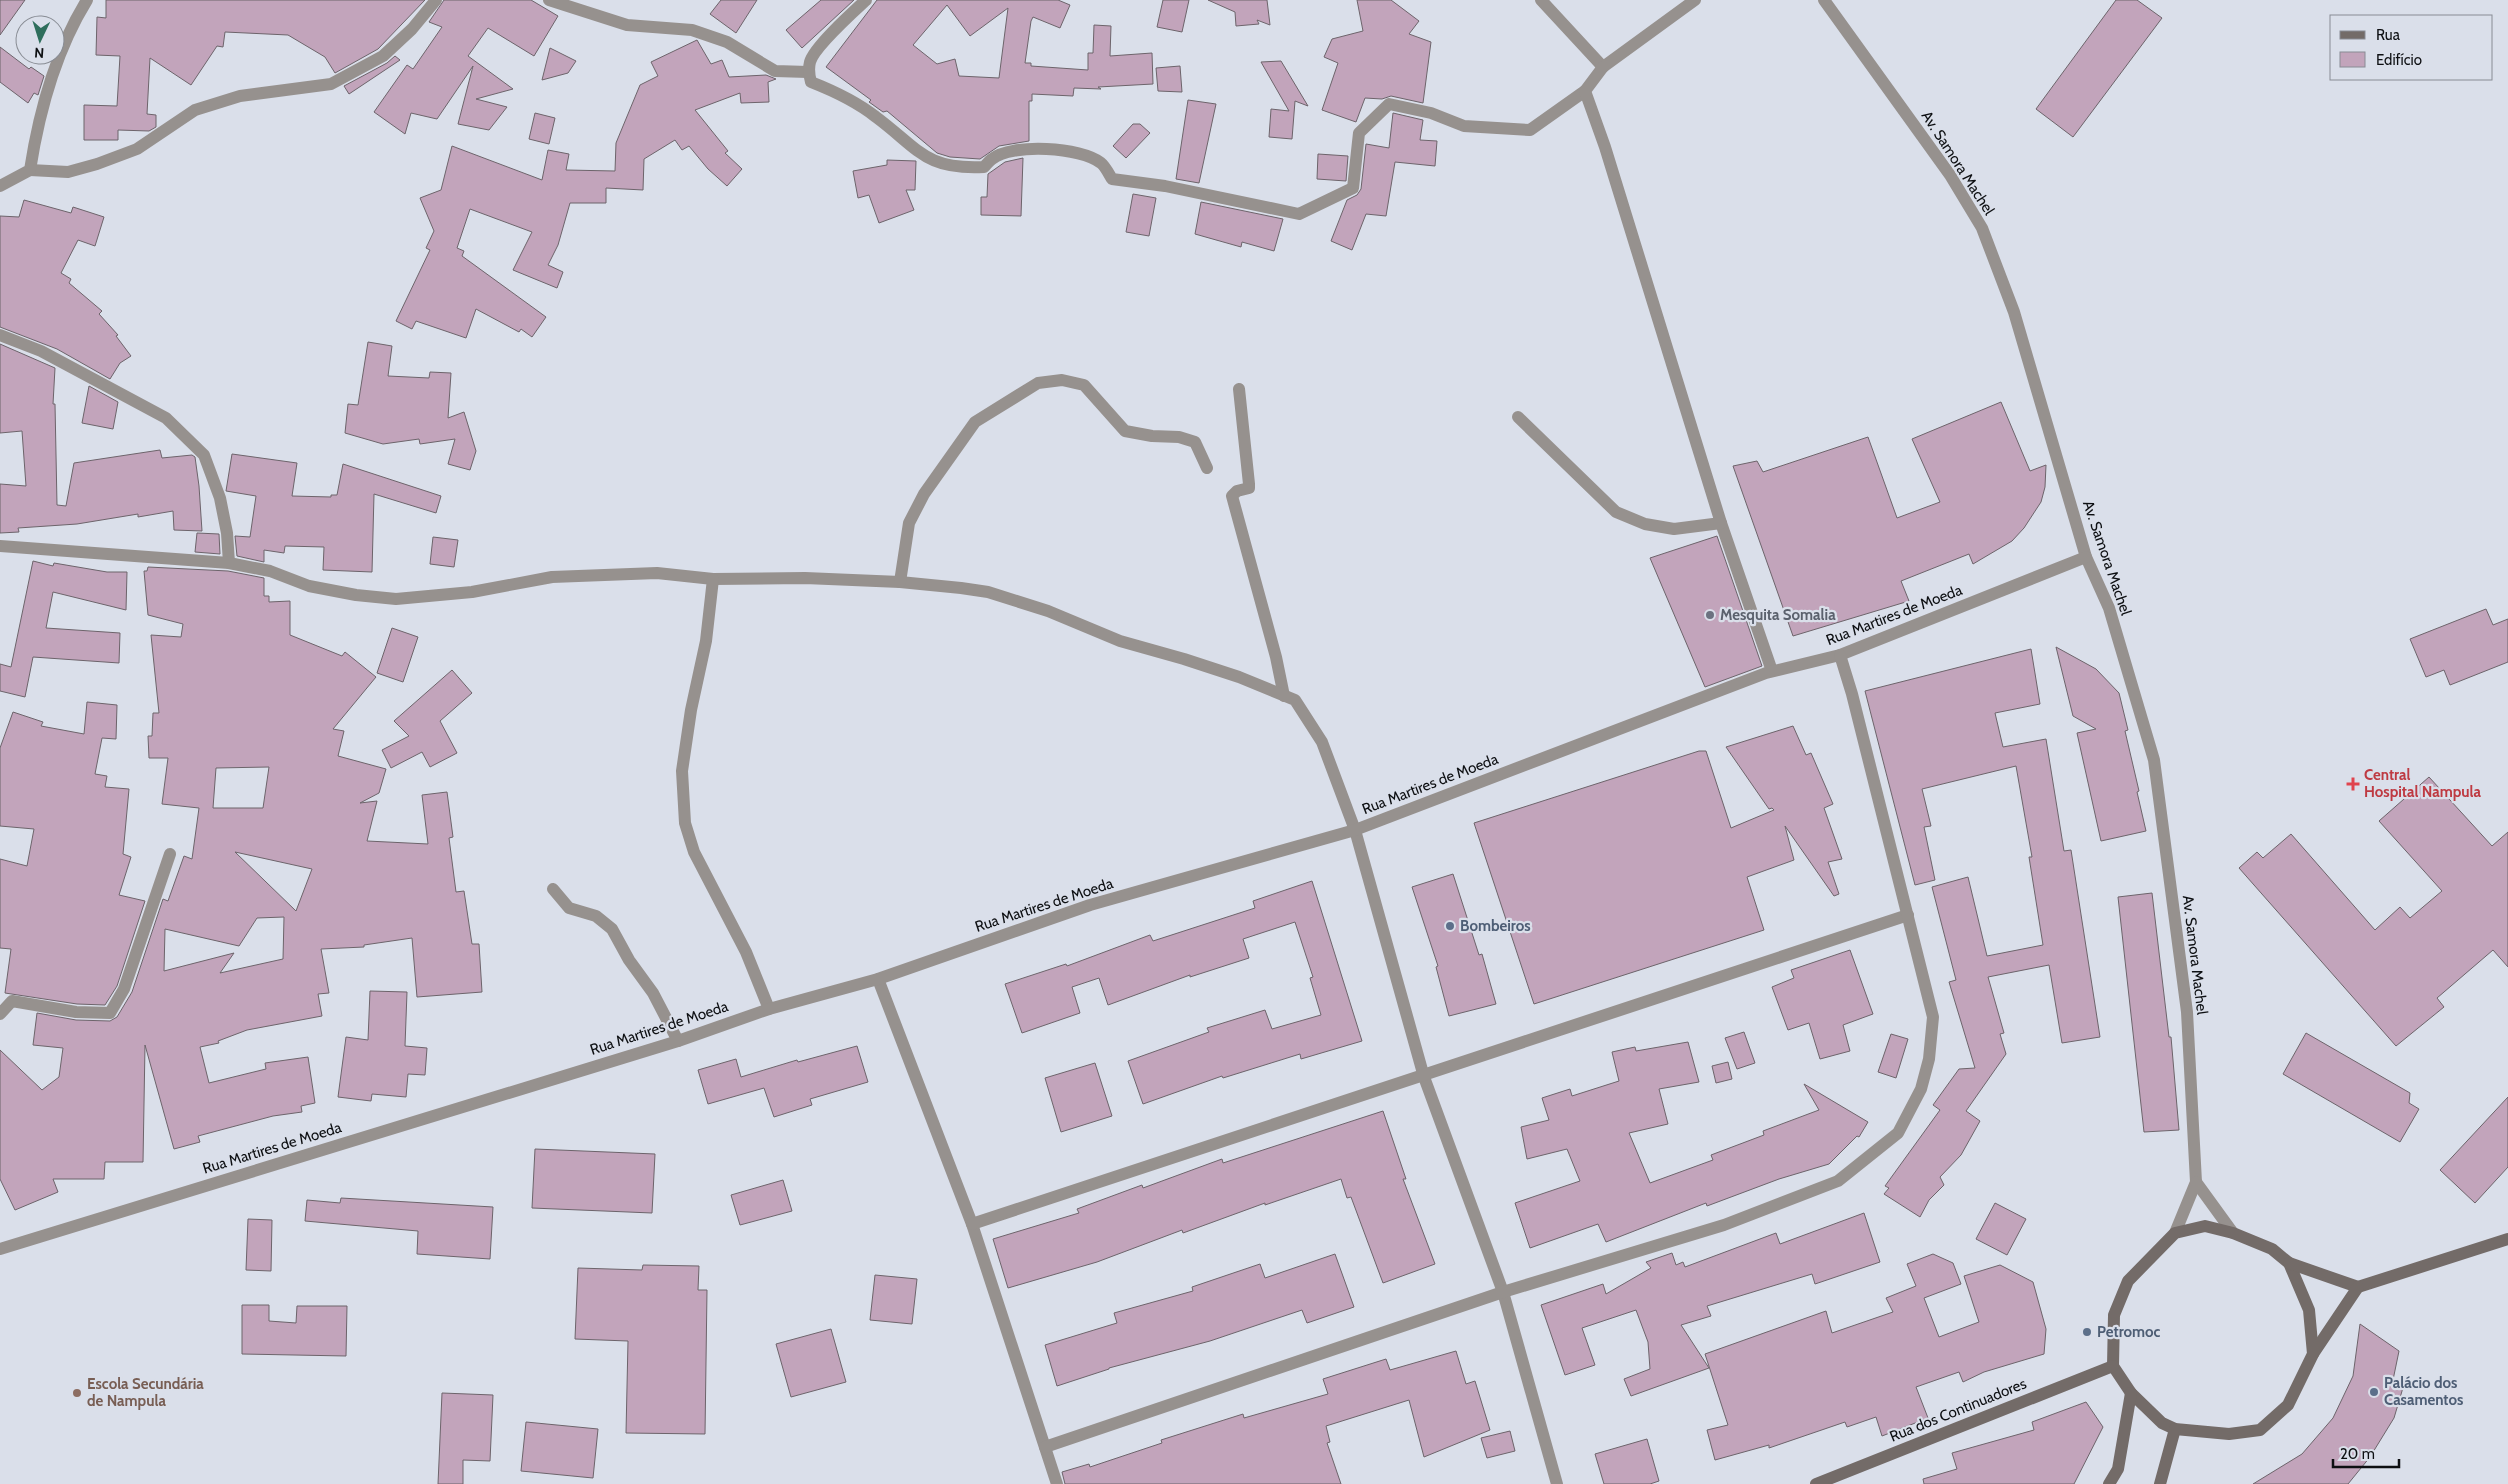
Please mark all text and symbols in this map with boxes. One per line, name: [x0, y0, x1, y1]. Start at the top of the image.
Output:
north arrow: [15, 15, 65, 65]
legend: [2330, 15, 2493, 80]
text: Rua: [2376, 26, 2401, 44]
text: N: [34, 44, 45, 62]
text: Edifício: [2376, 51, 2422, 69]
street label: Av. Samora Machel: [1918, 108, 1999, 219]
street label: Av. Samora Machel: [2079, 498, 2135, 618]
street label: Rua Martires de Moeda: [1823, 580, 1965, 649]
place label: Mesquita Somalia: [1720, 606, 1836, 624]
marker: Mesquita Somalia: [1704, 609, 1716, 621]
street label: Rua Martires de Moeda: [1359, 749, 1501, 818]
place label: Central Hospital Nampula: [2364, 766, 2482, 801]
marker: Central Hospital Nampula: [2346, 777, 2360, 791]
street label: Rua Martires de Moeda: [973, 874, 1116, 936]
street label: Av. Samora Machel: [2179, 894, 2211, 1016]
place label: Bombeiros: [1460, 917, 1531, 935]
marker: Bombeiros: [1444, 920, 1456, 932]
street label: Rua Martires de Moeda: [588, 997, 731, 1059]
street label: Rua Martires de Moeda: [200, 1118, 344, 1178]
place label: Petromoc: [2097, 1323, 2161, 1341]
marker: Petromoc: [2081, 1326, 2093, 1338]
street label: Rua dos Continuadores: [1887, 1374, 2029, 1446]
place label: Palácio dos Casamentos: [2384, 1374, 2463, 1409]
place label: Escola Secundária de Nampula: [87, 1375, 204, 1410]
marker: Palácio dos Casamentos: [2368, 1386, 2380, 1398]
marker: Escola Secundária de Nampula: [71, 1387, 83, 1399]
scale bar: [2333, 1436, 2399, 1468]
text: 20 m: [2340, 1445, 2375, 1463]

